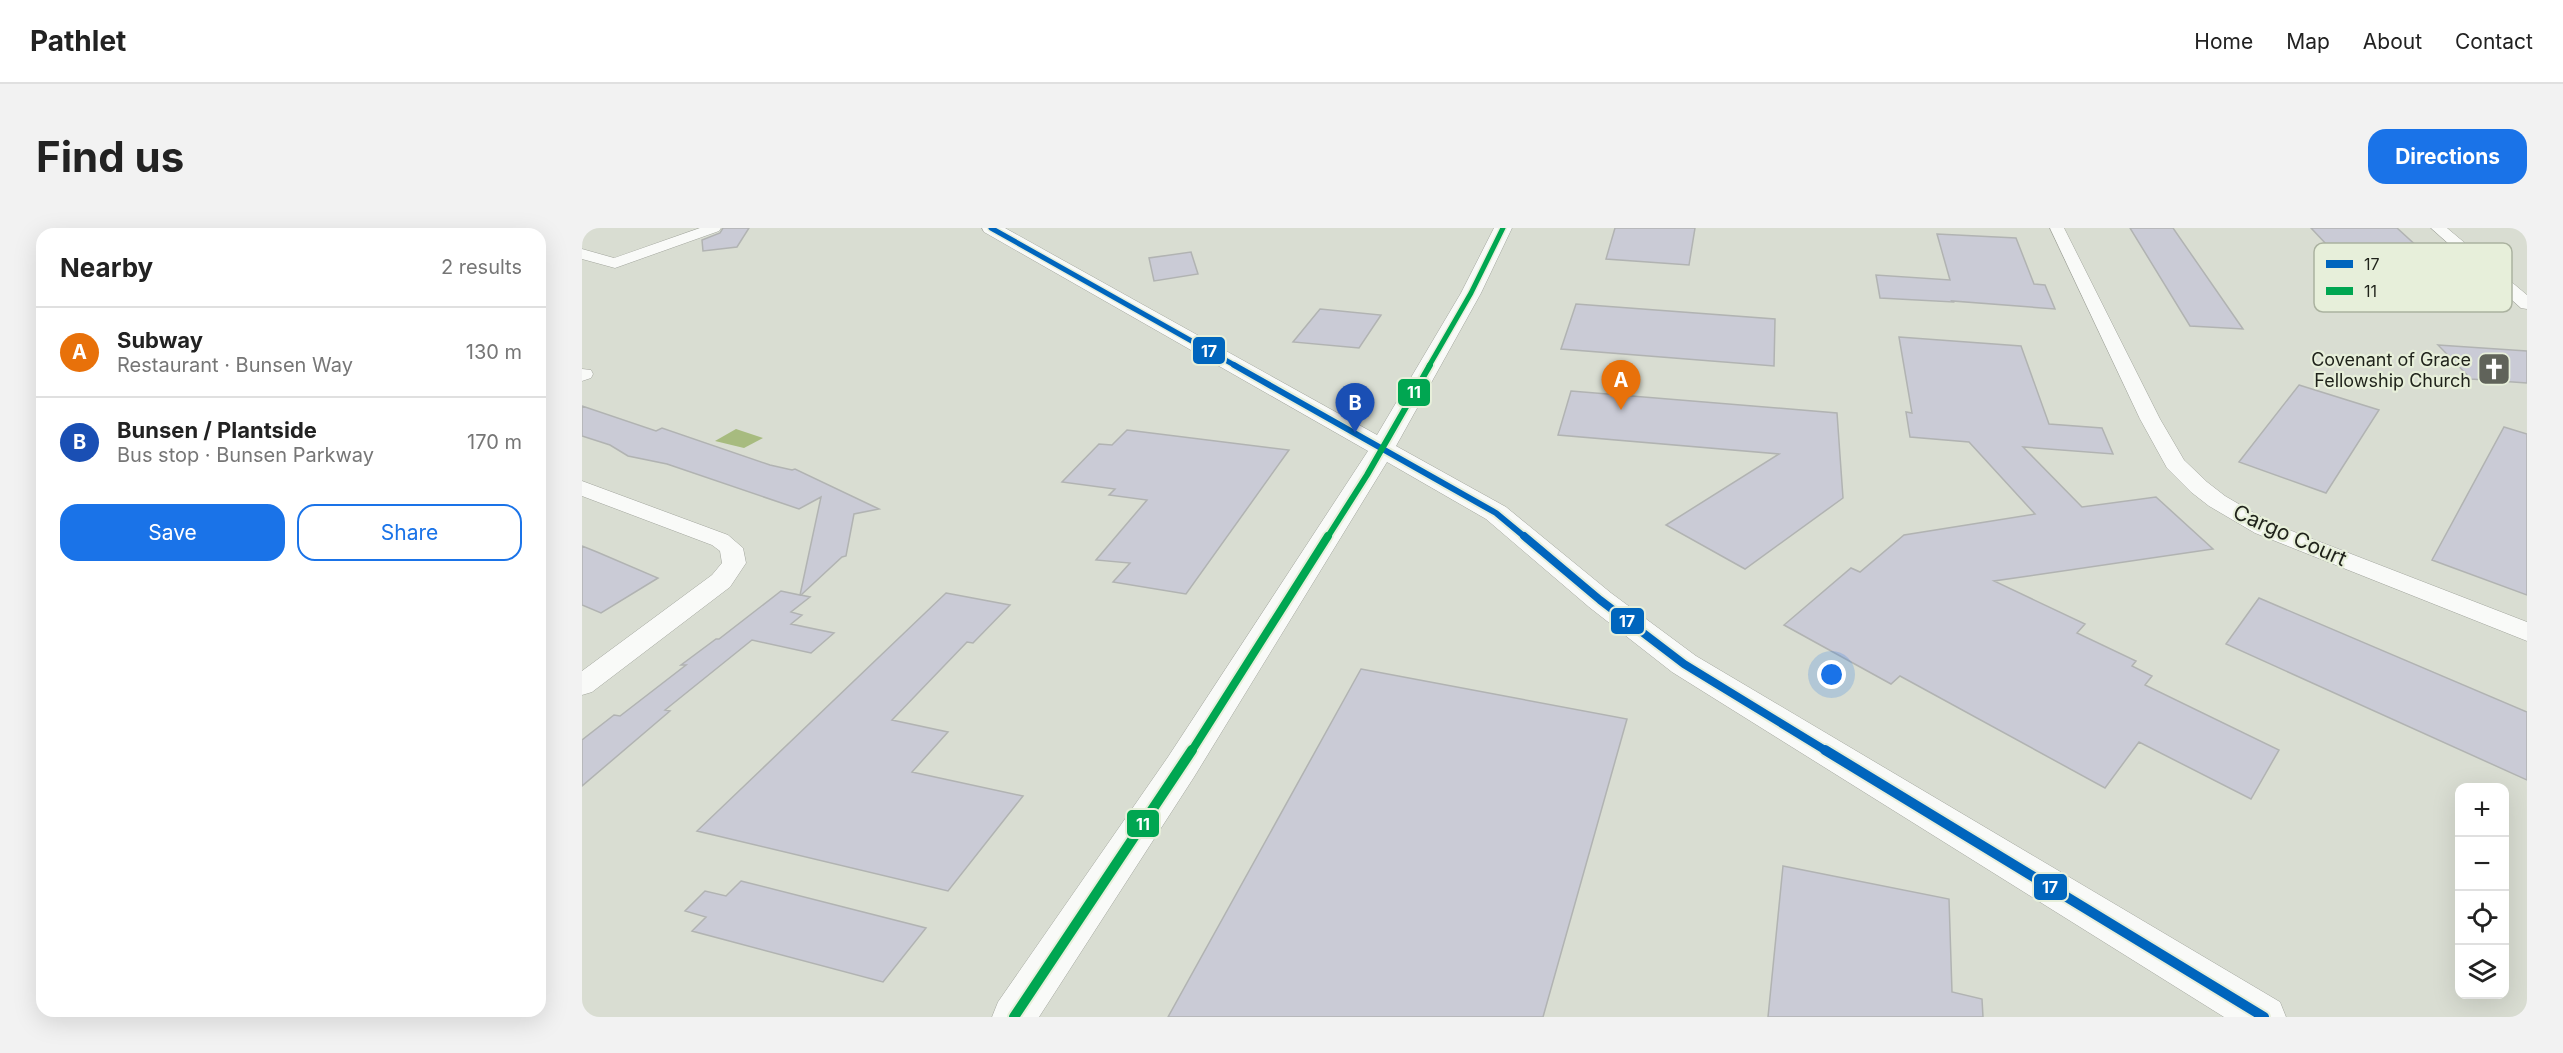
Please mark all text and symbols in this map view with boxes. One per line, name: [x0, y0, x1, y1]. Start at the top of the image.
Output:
text: Pathlet: [30, 24, 126, 58]
text: Home: [2194, 29, 2253, 54]
text: Map: [2286, 29, 2330, 54]
text: About: [2363, 29, 2422, 54]
text: Contact: [2455, 29, 2533, 54]
button: Directions: [2368, 129, 2527, 184]
text: Find us: [36, 131, 184, 182]
legend: [2314, 243, 2512, 312]
text: Nearby: [60, 252, 153, 283]
text: 17: [2364, 254, 2380, 274]
text: 2 results: [441, 255, 522, 279]
text: 11: [2364, 281, 2377, 301]
text: Subway: [117, 327, 203, 353]
line badge: 17: [1192, 336, 1226, 365]
text: A: [72, 340, 87, 364]
text: 130 m: [466, 340, 522, 364]
text: 17: [1201, 341, 1217, 361]
place label: Covenant of Grace Fellowship Church: [2311, 349, 2471, 391]
church icon: Covenant of Grace Fellowship Church: [2476, 351, 2512, 387]
text: Restaurant · Bunsen Way: [117, 353, 353, 377]
pin: A: [1602, 360, 1640, 410]
line badge: 11: [1397, 378, 1431, 407]
text: 11: [1407, 382, 1421, 402]
pin: B: [1336, 384, 1374, 433]
text: Bunsen / Plantside: [117, 417, 317, 443]
text: B: [73, 430, 86, 454]
text: 170 m: [467, 430, 522, 454]
text: Bus stop · Bunsen Parkway: [117, 443, 374, 467]
street label: Cargo Court: [2229, 499, 2351, 571]
button: Save: [60, 504, 285, 561]
button: Share: [297, 504, 522, 561]
line badge: 17: [1610, 607, 1645, 635]
text: 17: [1619, 611, 1635, 631]
your location: [1817, 660, 1846, 689]
map controls: [2455, 783, 2509, 999]
button: +: [2455, 783, 2509, 837]
line badge: 11: [1126, 809, 1160, 838]
text: 11: [1136, 814, 1150, 834]
button: −: [2455, 837, 2509, 891]
line badge: 17: [2033, 873, 2068, 901]
text: 17: [2042, 877, 2058, 897]
button: locate: [2455, 891, 2509, 945]
button: layers: [2455, 945, 2509, 999]

